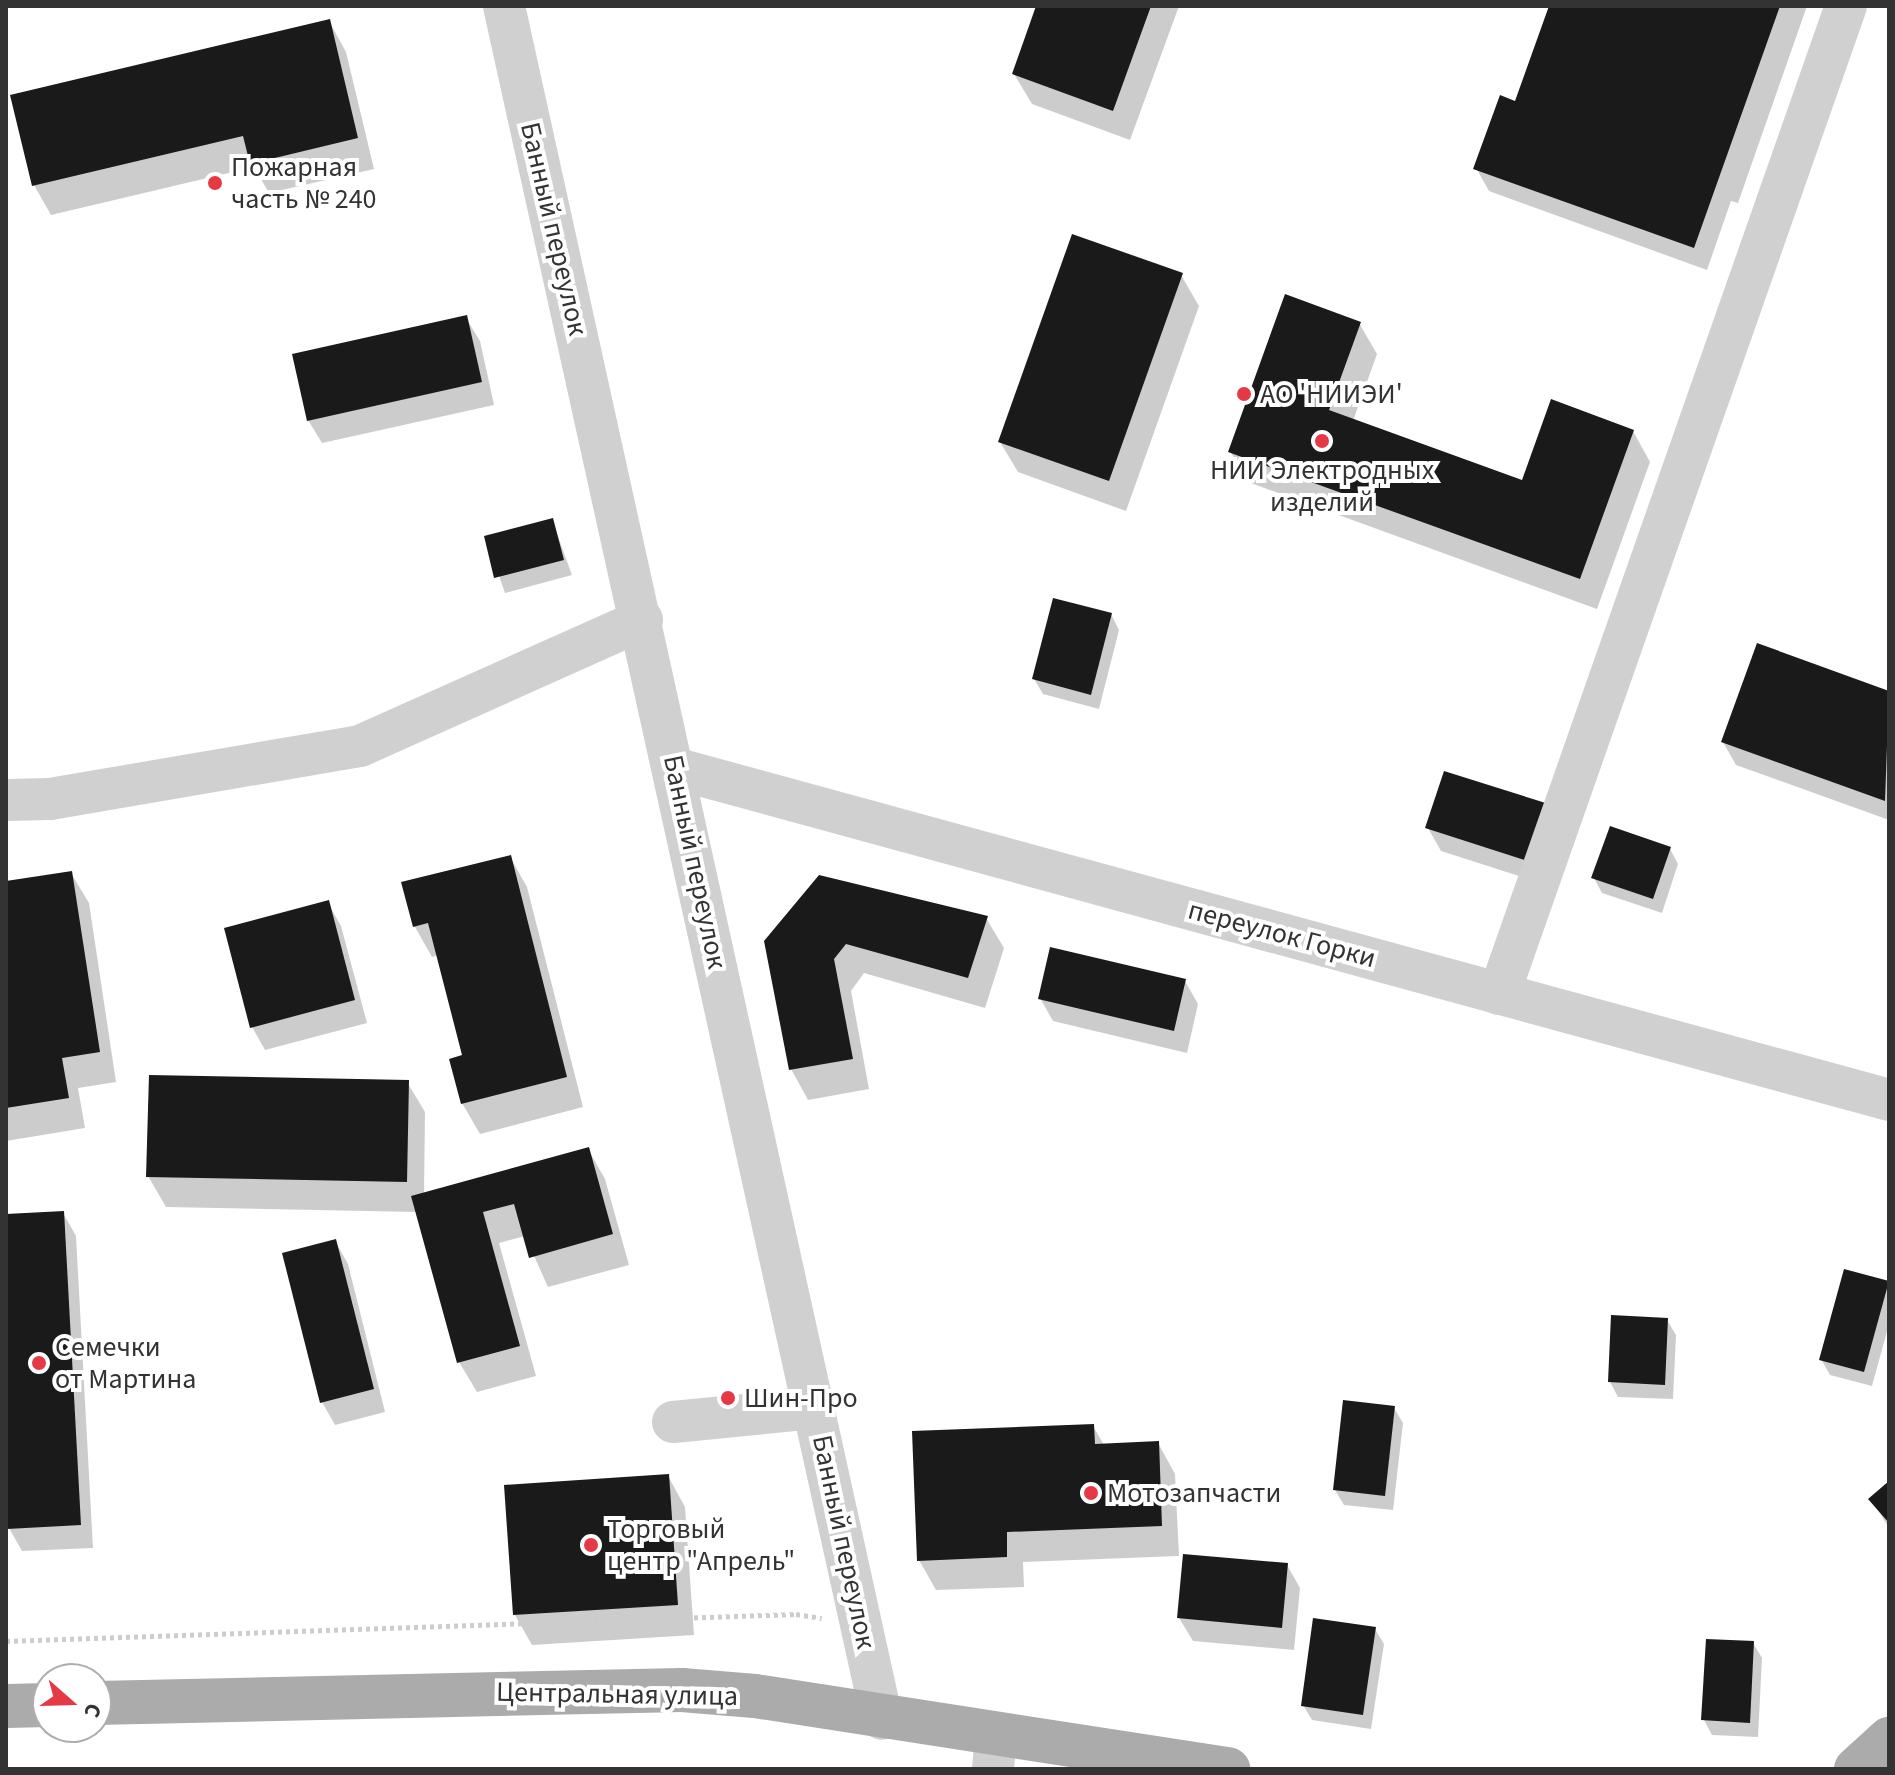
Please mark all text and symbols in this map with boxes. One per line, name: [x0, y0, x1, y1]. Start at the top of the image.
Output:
street label: Банный переулок: [513, 119, 595, 339]
place label: Пожарная часть № 240: [231, 150, 377, 216]
marker: Пожарная часть № 240: [206, 174, 224, 192]
place label: АО 'НИИЭИ': [1260, 377, 1403, 411]
marker: АО 'НИИЭИ': [1235, 385, 1253, 403]
marker: НИИ Электродных изделий: [1313, 432, 1331, 450]
place label: НИИ Электродных изделий: [1210, 453, 1434, 519]
street label: Банный переулок: [656, 752, 734, 972]
street label: переулок Горки: [1185, 893, 1379, 975]
place label: Семечки от Мартина: [55, 1330, 196, 1396]
marker: Семечки от Мартина: [30, 1354, 48, 1372]
place label: Шин-Про: [744, 1381, 858, 1415]
marker: Шин-Про: [719, 1389, 737, 1407]
street label: Банный переулок: [805, 1432, 883, 1652]
place label: Мотозапчасти: [1107, 1476, 1281, 1510]
marker: Мотозапчасти: [1082, 1484, 1100, 1502]
place label: Торговый центр "Апрель": [607, 1512, 795, 1578]
marker: Торговый центр "Апрель": [582, 1536, 600, 1554]
north arrow: [32, 1663, 112, 1743]
street label: Центральная улица: [496, 1675, 738, 1713]
text: С: [75, 1699, 110, 1722]

